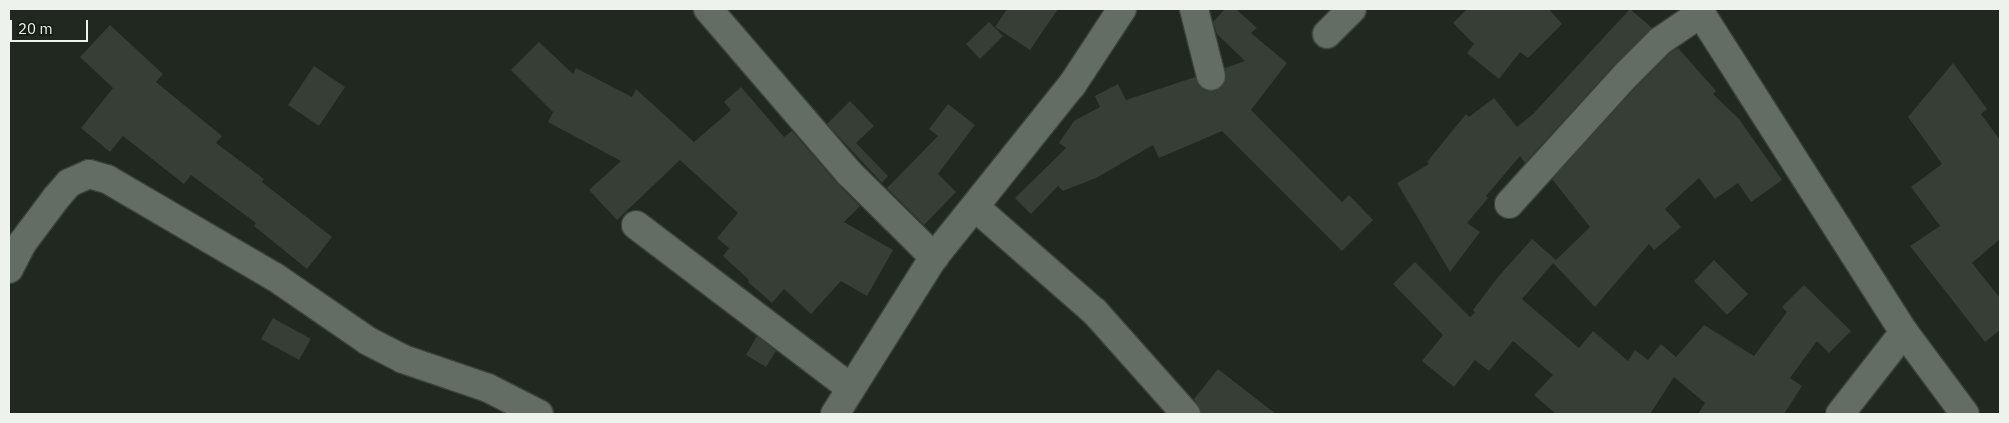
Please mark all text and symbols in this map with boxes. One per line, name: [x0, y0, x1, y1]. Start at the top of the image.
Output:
scale bar: [12, 10, 90, 42]
text: 20 m: [18, 19, 53, 38]

